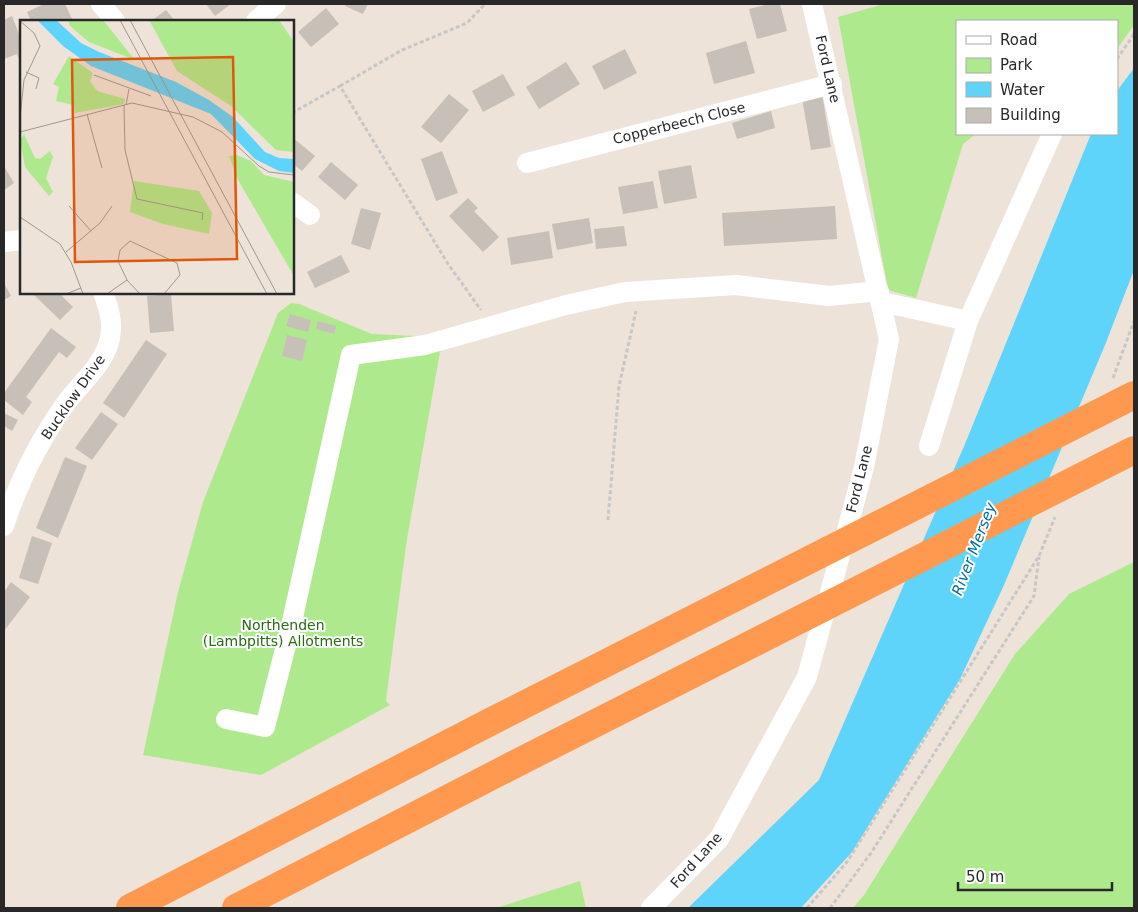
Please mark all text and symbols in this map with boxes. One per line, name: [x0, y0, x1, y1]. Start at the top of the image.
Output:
inset map: [20, 20, 294, 294]
legend: [956, 20, 1118, 135]
text: Road: [1000, 31, 1038, 49]
street label: Ford Lane: [812, 34, 844, 104]
text: Park: [1000, 56, 1033, 74]
text: Water: [1000, 81, 1045, 99]
street label: Copperbeech Close: [611, 99, 747, 147]
text: Building: [1000, 106, 1061, 124]
street label: Bucklow Drive: [38, 351, 108, 443]
street label: Ford Lane: [843, 444, 875, 514]
water label: River Mersey: [948, 499, 1000, 598]
park label: Northenden (Lambpitts) Allotments: [203, 617, 363, 649]
street label: Ford Lane: [667, 829, 725, 891]
scale bar: [958, 860, 1112, 892]
text: 50 m: [966, 868, 1004, 886]

